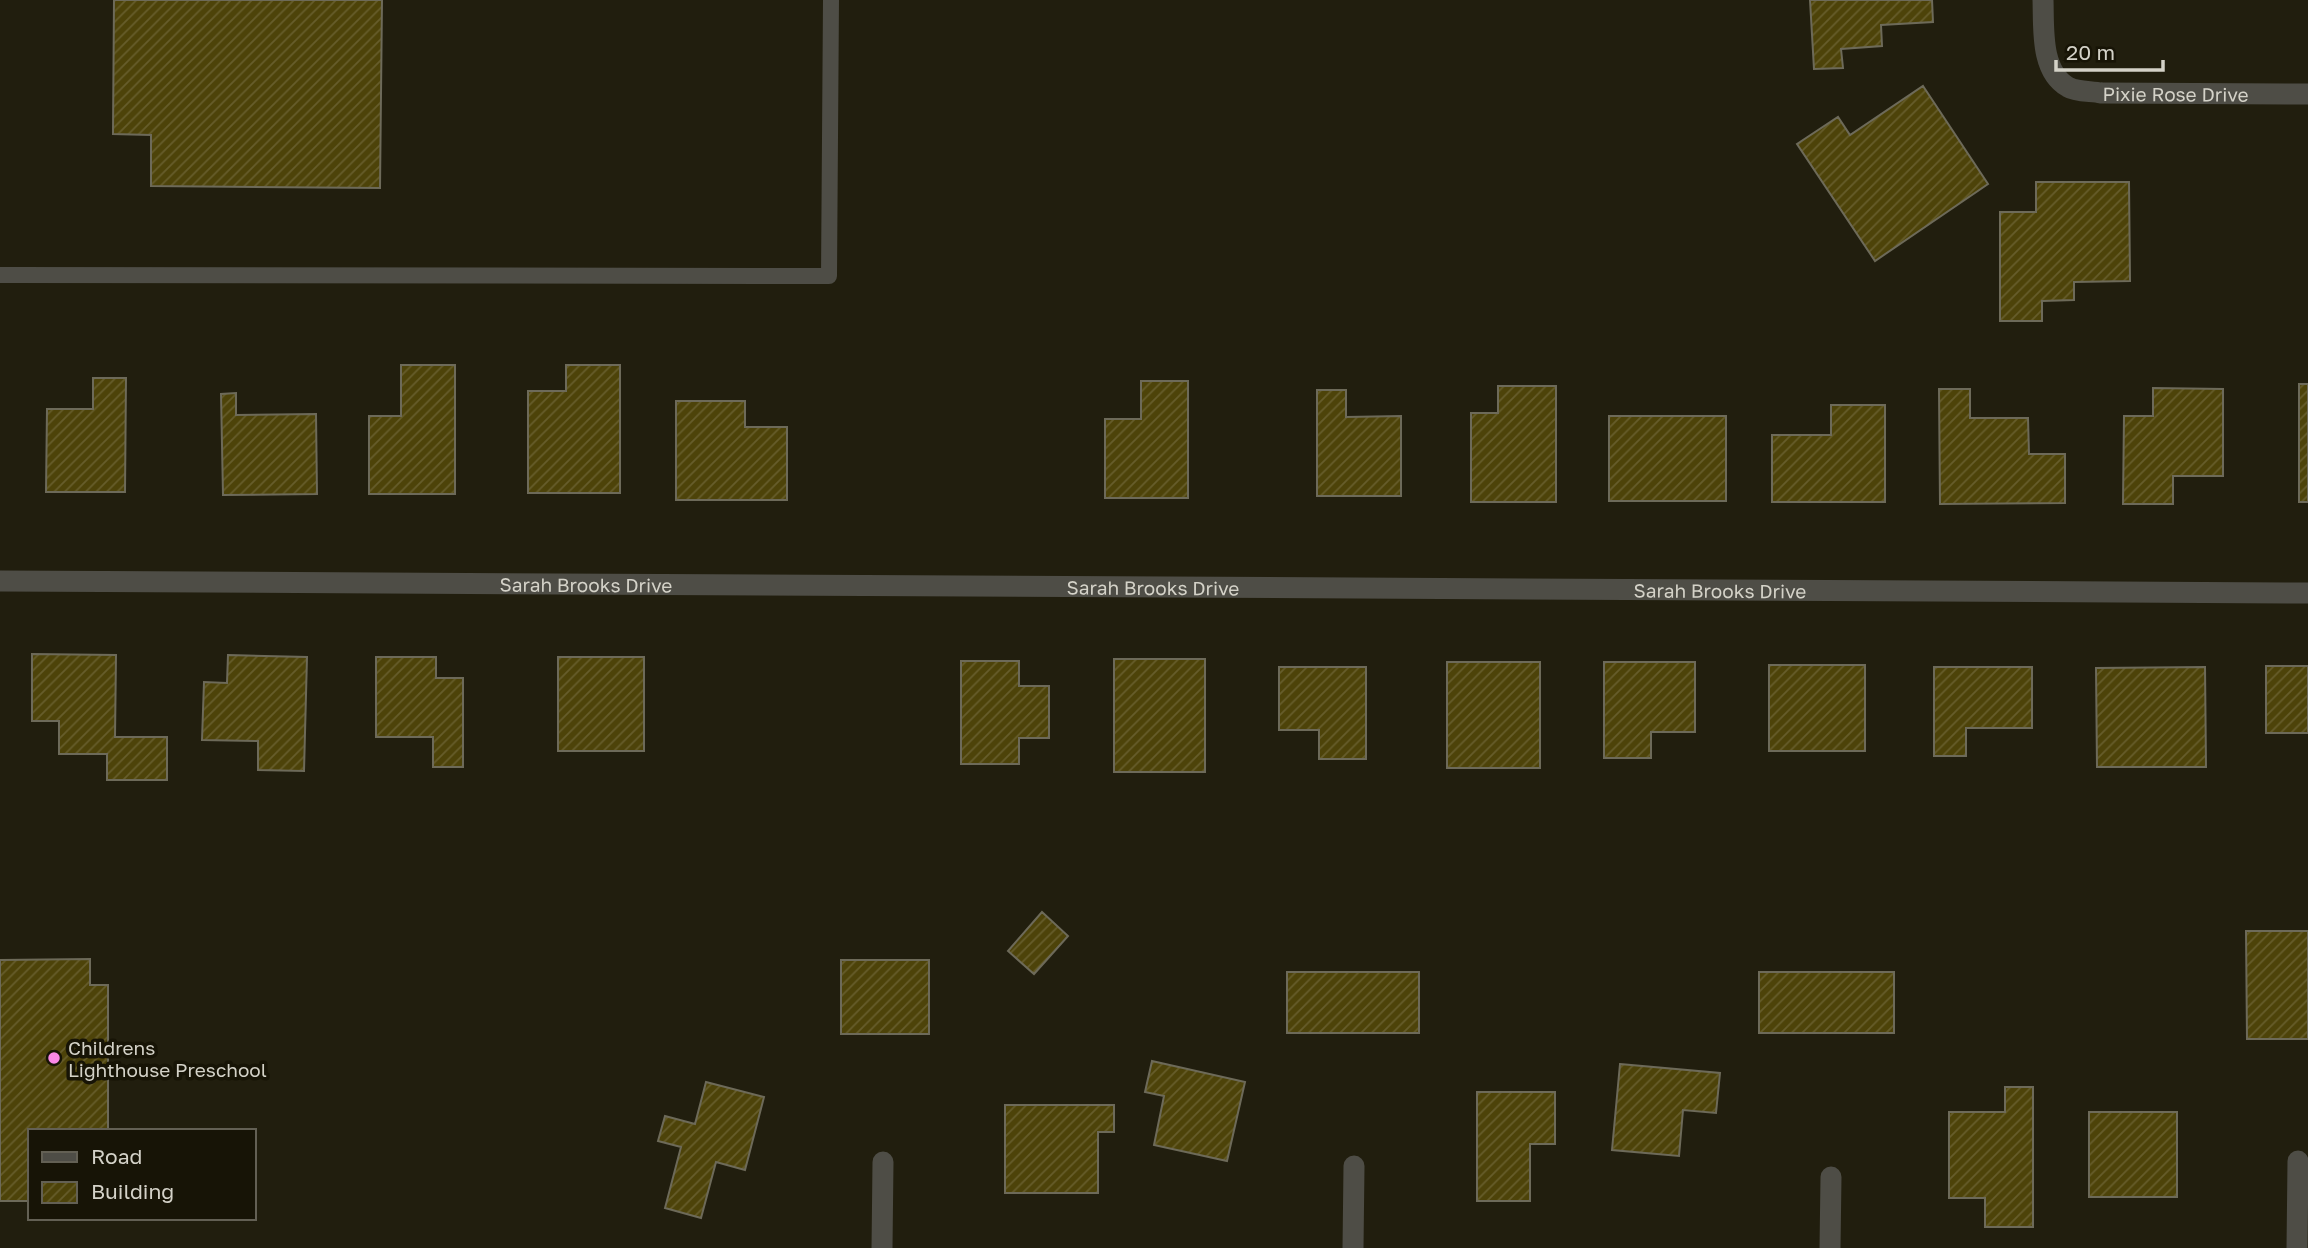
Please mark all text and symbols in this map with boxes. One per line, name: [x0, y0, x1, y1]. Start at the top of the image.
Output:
scale bar: [2056, 28, 2163, 72]
text: 20 m: [2066, 39, 2115, 65]
street label: Pixie Rose Drive: [2103, 82, 2249, 105]
street label: Sarah Brooks Drive: [500, 572, 672, 596]
street label: Sarah Brooks Drive: [1066, 575, 1239, 599]
street label: Sarah Brooks Drive: [1633, 578, 1806, 602]
place label: Childrens Lighthouse Preschool: [68, 1036, 267, 1081]
marker: Childrens Lighthouse Preschool: [46, 1050, 62, 1066]
legend: [28, 1129, 256, 1220]
text: Road: [91, 1143, 142, 1169]
text: Building: [91, 1178, 174, 1204]

